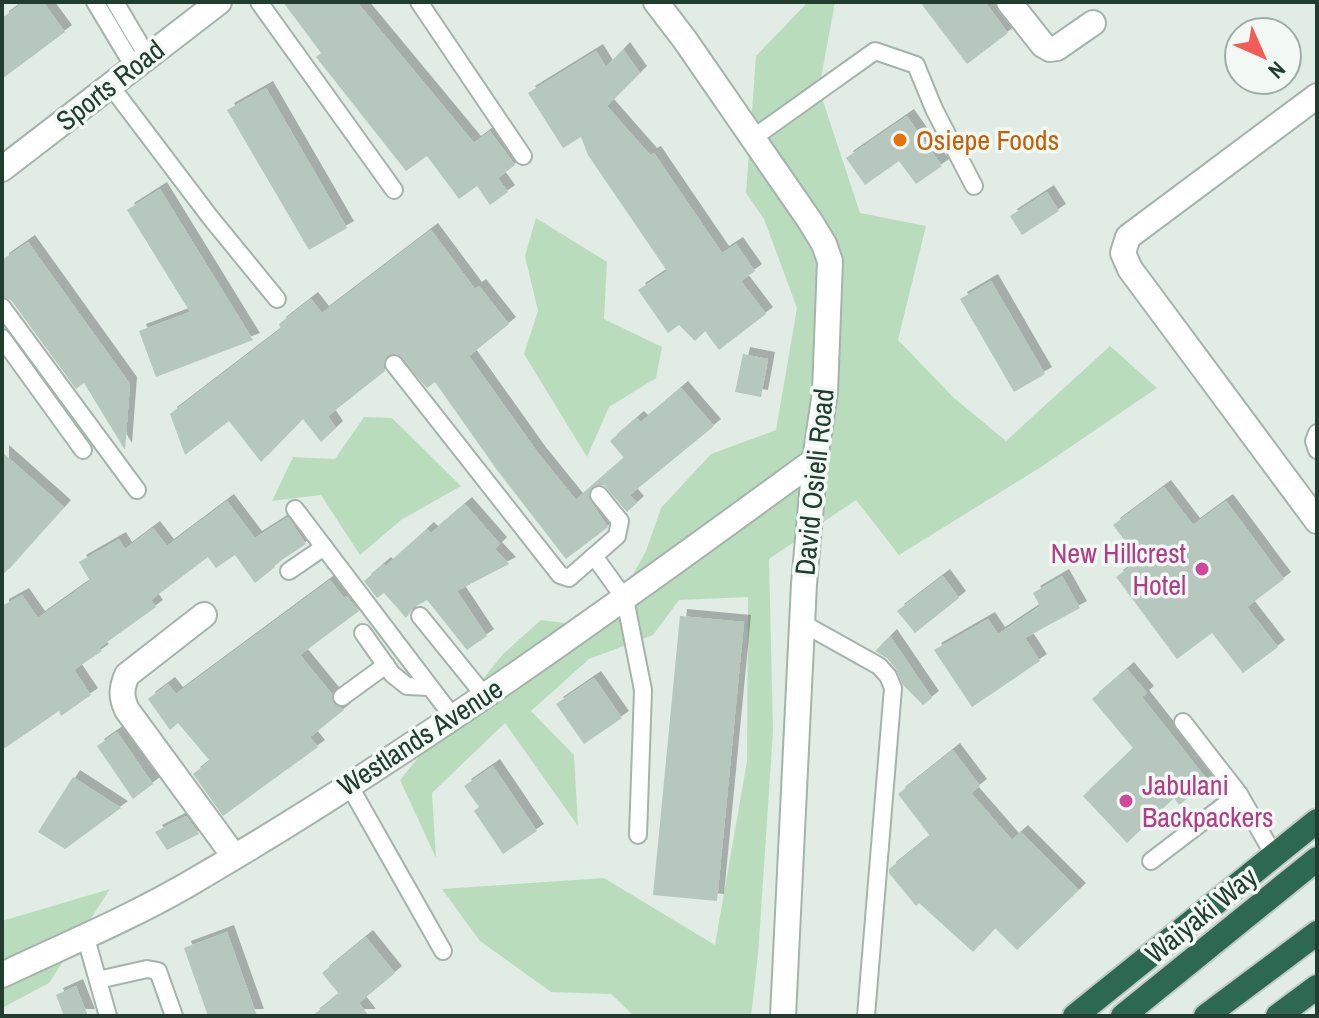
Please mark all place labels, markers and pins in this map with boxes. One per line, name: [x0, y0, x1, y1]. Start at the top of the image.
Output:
place label: Osiepe Foods: [916, 121, 1059, 159]
marker: Osiepe Foods: [891, 131, 909, 149]
place label: New Hillcrest Hotel: [1051, 534, 1186, 604]
marker: New Hillcrest Hotel: [1193, 560, 1211, 578]
place label: Jabulani Backpackers: [1142, 766, 1273, 836]
marker: Jabulani Backpackers: [1117, 792, 1135, 810]

